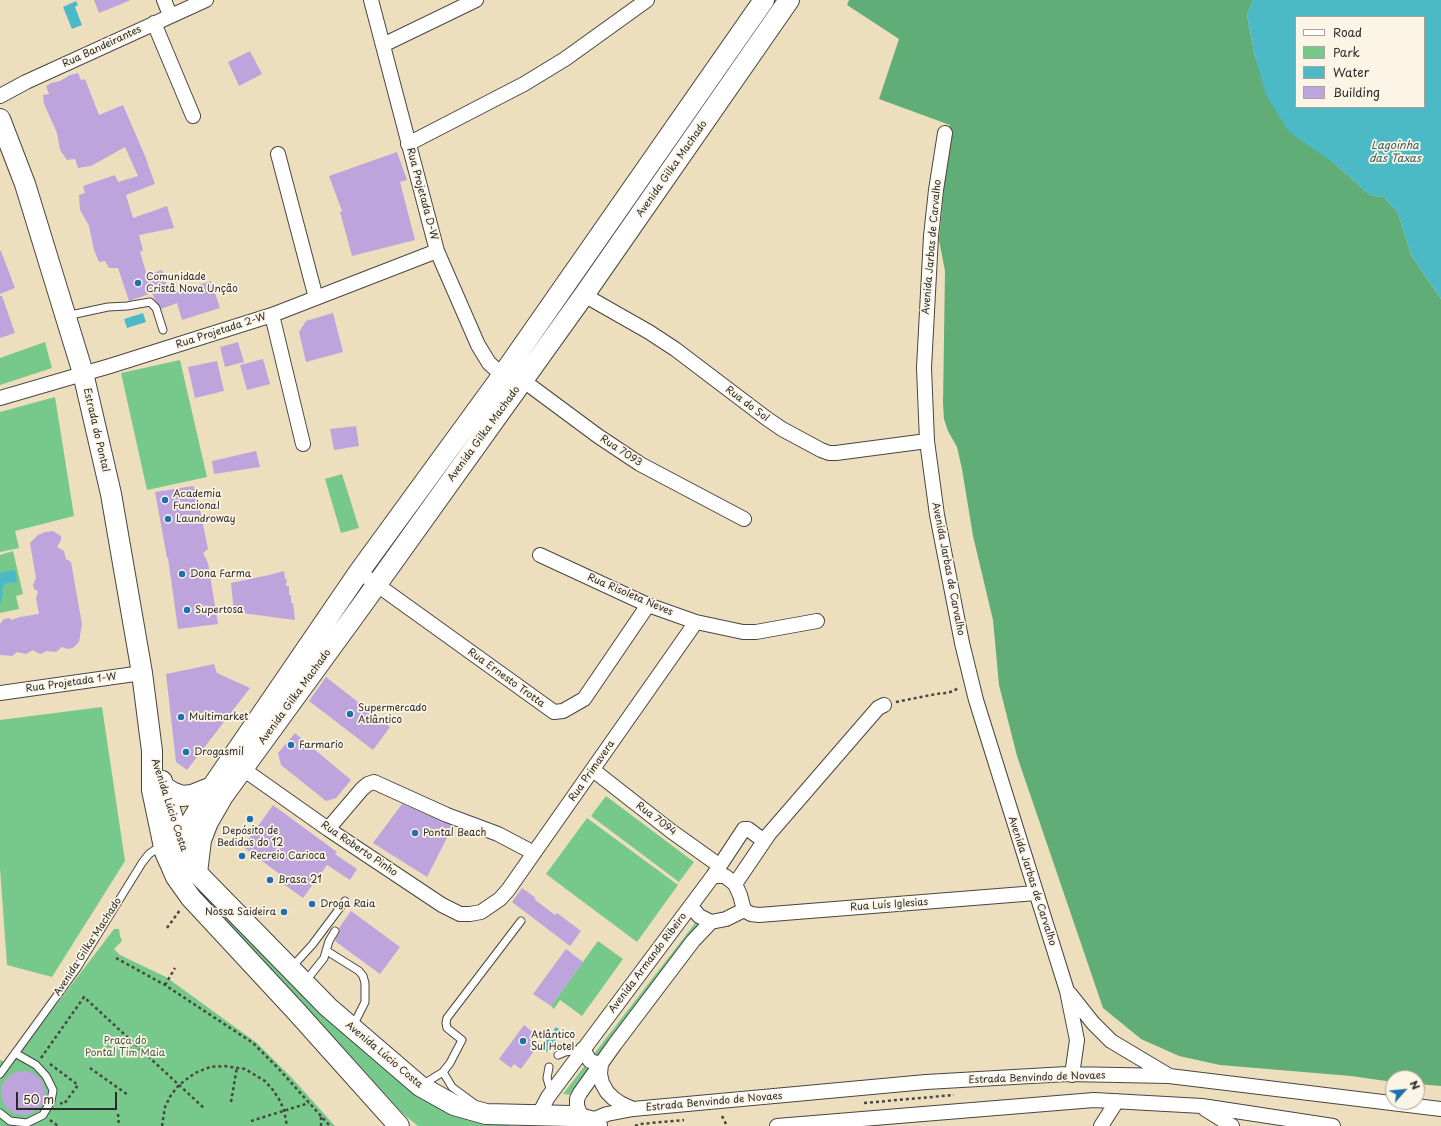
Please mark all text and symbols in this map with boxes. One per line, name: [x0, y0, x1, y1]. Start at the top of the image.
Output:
legend: [1295, 16, 1425, 108]
street label: Rua Bandeirantes: [61, 23, 143, 71]
text: Road: [1333, 23, 1362, 41]
text: Park: [1333, 43, 1360, 61]
text: Water: [1333, 63, 1369, 81]
text: Building: [1333, 83, 1380, 101]
street label: Avenida Gilka Machado: [634, 119, 710, 219]
water label: Lagoinha das Taxas: [1369, 139, 1421, 165]
street label: Rua Projetada D-W: [404, 146, 440, 242]
street label: Avenida Jarbas de Carvalho: [920, 179, 944, 315]
place label: Comunidade Cristã Nova Unção: [146, 271, 238, 294]
marker: Comunidade Cristã Nova Unção: [133, 278, 143, 288]
street label: Rua Projetada 2-W: [174, 311, 268, 351]
street label: Avenida Gilka Machado: [445, 384, 523, 484]
street label: Rua do Sol: [723, 384, 771, 424]
street label: Estrada do Pontal: [80, 387, 112, 473]
street label: Rua 7093: [598, 433, 644, 469]
place label: Academia Funcional: [173, 488, 221, 512]
marker: Academia Funcional: [160, 495, 170, 505]
street label: Avenida Jarbas de Carvalho: [929, 501, 967, 637]
place label: Laundroway: [176, 513, 235, 525]
marker: Laundroway: [163, 514, 173, 524]
place label: Dona Farma: [190, 568, 251, 580]
marker: Dona Farma: [177, 569, 187, 579]
street label: Rua Risoleta Neves: [585, 572, 675, 618]
place label: Supertosa: [195, 604, 243, 616]
marker: Supertosa: [182, 605, 192, 615]
street label: Rua Ernesto Trotta: [465, 646, 547, 710]
street label: Avenida Gilka Machado: [256, 647, 334, 747]
street label: Rua Projetada 1-W: [25, 671, 117, 695]
place label: Supermercado Atlântico: [358, 702, 427, 726]
marker: Supermercado Atlântico: [345, 709, 355, 719]
place label: Multimarket: [189, 711, 248, 723]
marker: Multimarket: [176, 712, 186, 722]
street label: Rua Primavera: [566, 738, 618, 804]
place label: Farmario: [299, 739, 343, 751]
marker: Farmario: [286, 740, 296, 750]
place label: Drogasmil: [194, 746, 244, 758]
marker: Drogasmil: [181, 747, 191, 757]
street label: Avenida Lúcio Costa: [148, 757, 190, 853]
street label: Rua 7094: [633, 800, 679, 838]
marker: Depósito de Bedidas do 12: [245, 814, 255, 824]
street label: Avenida Jarbas de Carvalho: [1005, 815, 1059, 947]
street label: Rua Roberto Pinho: [318, 819, 400, 879]
place label: Depósito de Bedidas do 12: [217, 825, 283, 848]
place label: Pontal Beach: [423, 827, 486, 839]
marker: Pontal Beach: [410, 828, 420, 838]
place label: Recreio Carioca: [250, 850, 325, 862]
marker: Recreio Carioca: [237, 851, 247, 861]
place label: Brasa 21: [278, 874, 322, 886]
marker: Brasa 21: [265, 875, 275, 885]
street label: Avenida Gilka Machado: [52, 896, 124, 998]
street label: Rua Luís Iglesias: [850, 896, 928, 914]
place label: Droga Raia: [320, 898, 375, 910]
marker: Droga Raia: [307, 899, 317, 909]
place label: Nossa Saideira: [205, 906, 276, 918]
marker: Nossa Saideira: [279, 907, 289, 917]
street label: Avenida Armando Ribeiro: [606, 911, 690, 1015]
street label: Avenida Lúcio Costa: [343, 1019, 425, 1091]
place label: Atlântico Sul Hotel: [531, 1029, 575, 1052]
park label: Praça do Pontal Tim Maia: [85, 1035, 165, 1058]
marker: Atlântico Sul Hotel: [518, 1036, 528, 1046]
street label: Estrada Benvindo de Novaes: [968, 1070, 1106, 1086]
north arrow: [1385, 1070, 1425, 1110]
text: N: [1406, 1077, 1425, 1093]
scale bar: [18, 1084, 119, 1110]
text: 50 m: [23, 1090, 54, 1108]
street label: Estrada Benvindo de Novaes: [645, 1090, 783, 1114]

